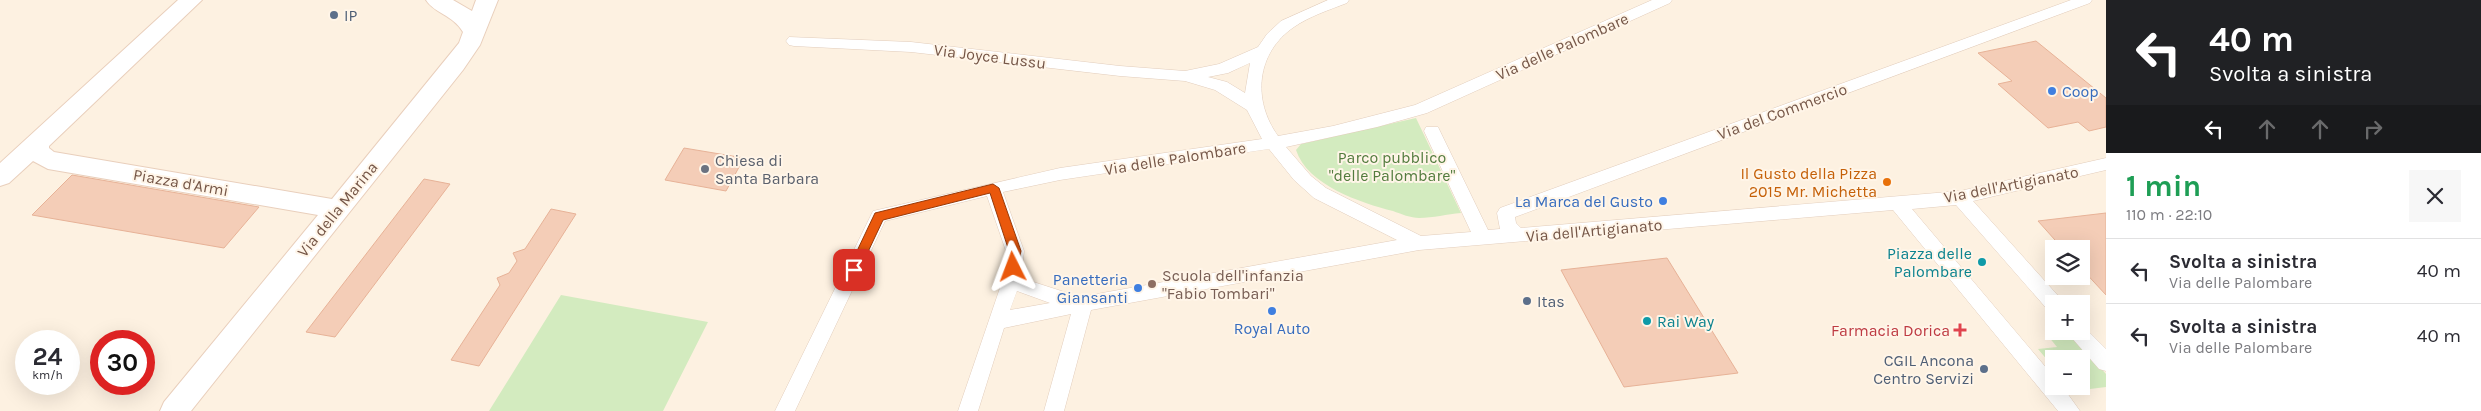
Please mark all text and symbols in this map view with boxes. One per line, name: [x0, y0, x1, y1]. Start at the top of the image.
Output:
place label: IP: [344, 6, 357, 25]
marker: IP: [328, 9, 340, 21]
street label: Via delle Palombare: [1493, 9, 1631, 84]
text: 40 m: [2209, 19, 2294, 60]
icon: left: [2126, 20, 2191, 85]
street label: Via Joyce Lussu: [933, 40, 1047, 73]
text: Svolta a sinistra: [2209, 61, 2372, 87]
street label: Via del Commercio: [1715, 79, 1850, 144]
place label: Coop: [2062, 82, 2099, 101]
marker: Coop: [2046, 85, 2058, 97]
icon: left: [2200, 115, 2228, 143]
icon: ahead: [2253, 115, 2281, 143]
icon: ahead: [2306, 115, 2334, 143]
icon: right: [2359, 115, 2387, 143]
street label: Via delle Palombare: [1103, 138, 1247, 179]
park label: Parco pubblico "delle Palombare": [1329, 148, 1455, 185]
place label: Chiesa di Santa Barbara: [715, 151, 819, 188]
street label: Via della Marina: [293, 158, 382, 261]
street label: Via dell'Artigianato: [1942, 162, 2080, 207]
marker: Chiesa di Santa Barbara: [699, 163, 711, 175]
place label: Il Gusto della Pizza 2015 Mr. Michetta: [1740, 164, 1877, 201]
street label: Piazza d'Armi: [132, 165, 230, 200]
text: 1 min: [2126, 168, 2201, 204]
button: close: [2409, 170, 2461, 222]
marker: Il Gusto della Pizza 2015 Mr. Michetta: [1881, 176, 1893, 188]
place label: La Marca del Gusto: [1515, 192, 1653, 211]
marker: La Marca del Gusto: [1657, 195, 1669, 207]
text: 110 m · 22:10: [2126, 205, 2212, 224]
street label: Via dell'Artigianato: [1525, 215, 1663, 246]
position arrow: [986, 240, 1038, 292]
map controls: [2045, 240, 2090, 395]
button: layers: [2045, 240, 2090, 285]
place label: Piazza delle Palombare: [1887, 244, 1972, 281]
pin: [833, 249, 875, 291]
text: Svolta a sinistra: [2169, 251, 2317, 273]
icon: arrive: [840, 256, 868, 284]
marker: Piazza delle Palombare: [1976, 256, 1988, 268]
icon: left: [2126, 257, 2154, 285]
text: 40 m: [2417, 260, 2461, 282]
place label: Scuola dell'infanzia "Fabio Tombari": [1162, 266, 1304, 303]
place label: Panetteria Giansanti: [1053, 270, 1128, 307]
text: Via delle Palombare: [2169, 273, 2312, 292]
marker: Scuola dell'infanzia "Fabio Tombari": [1146, 278, 1158, 290]
marker: Panetteria Giansanti: [1132, 282, 1144, 294]
place label: Itas: [1537, 292, 1565, 311]
marker: Itas: [1521, 295, 1533, 307]
button: +: [2045, 295, 2090, 340]
marker: Royal Auto: [1266, 305, 1278, 317]
place label: Rai Way: [1657, 312, 1715, 331]
marker: Rai Way: [1641, 315, 1653, 327]
text: Svolta a sinistra: [2169, 316, 2317, 338]
place label: Royal Auto: [1234, 319, 1310, 338]
place label: Farmacia Dorica: [1831, 321, 1950, 340]
icon: left: [2126, 322, 2154, 350]
marker: Farmacia Dorica: [1954, 324, 1966, 336]
text: 40 m: [2417, 325, 2461, 347]
speed limit sign: 30: [90, 330, 155, 395]
text: Via delle Palombare: [2169, 338, 2312, 357]
text: 24: [32, 342, 63, 371]
button: −: [2045, 350, 2090, 395]
place label: CGIL Ancona Centro Servizi: [1873, 351, 1974, 388]
marker: CGIL Ancona Centro Servizi: [1978, 363, 1990, 375]
text: km/h: [32, 368, 63, 382]

